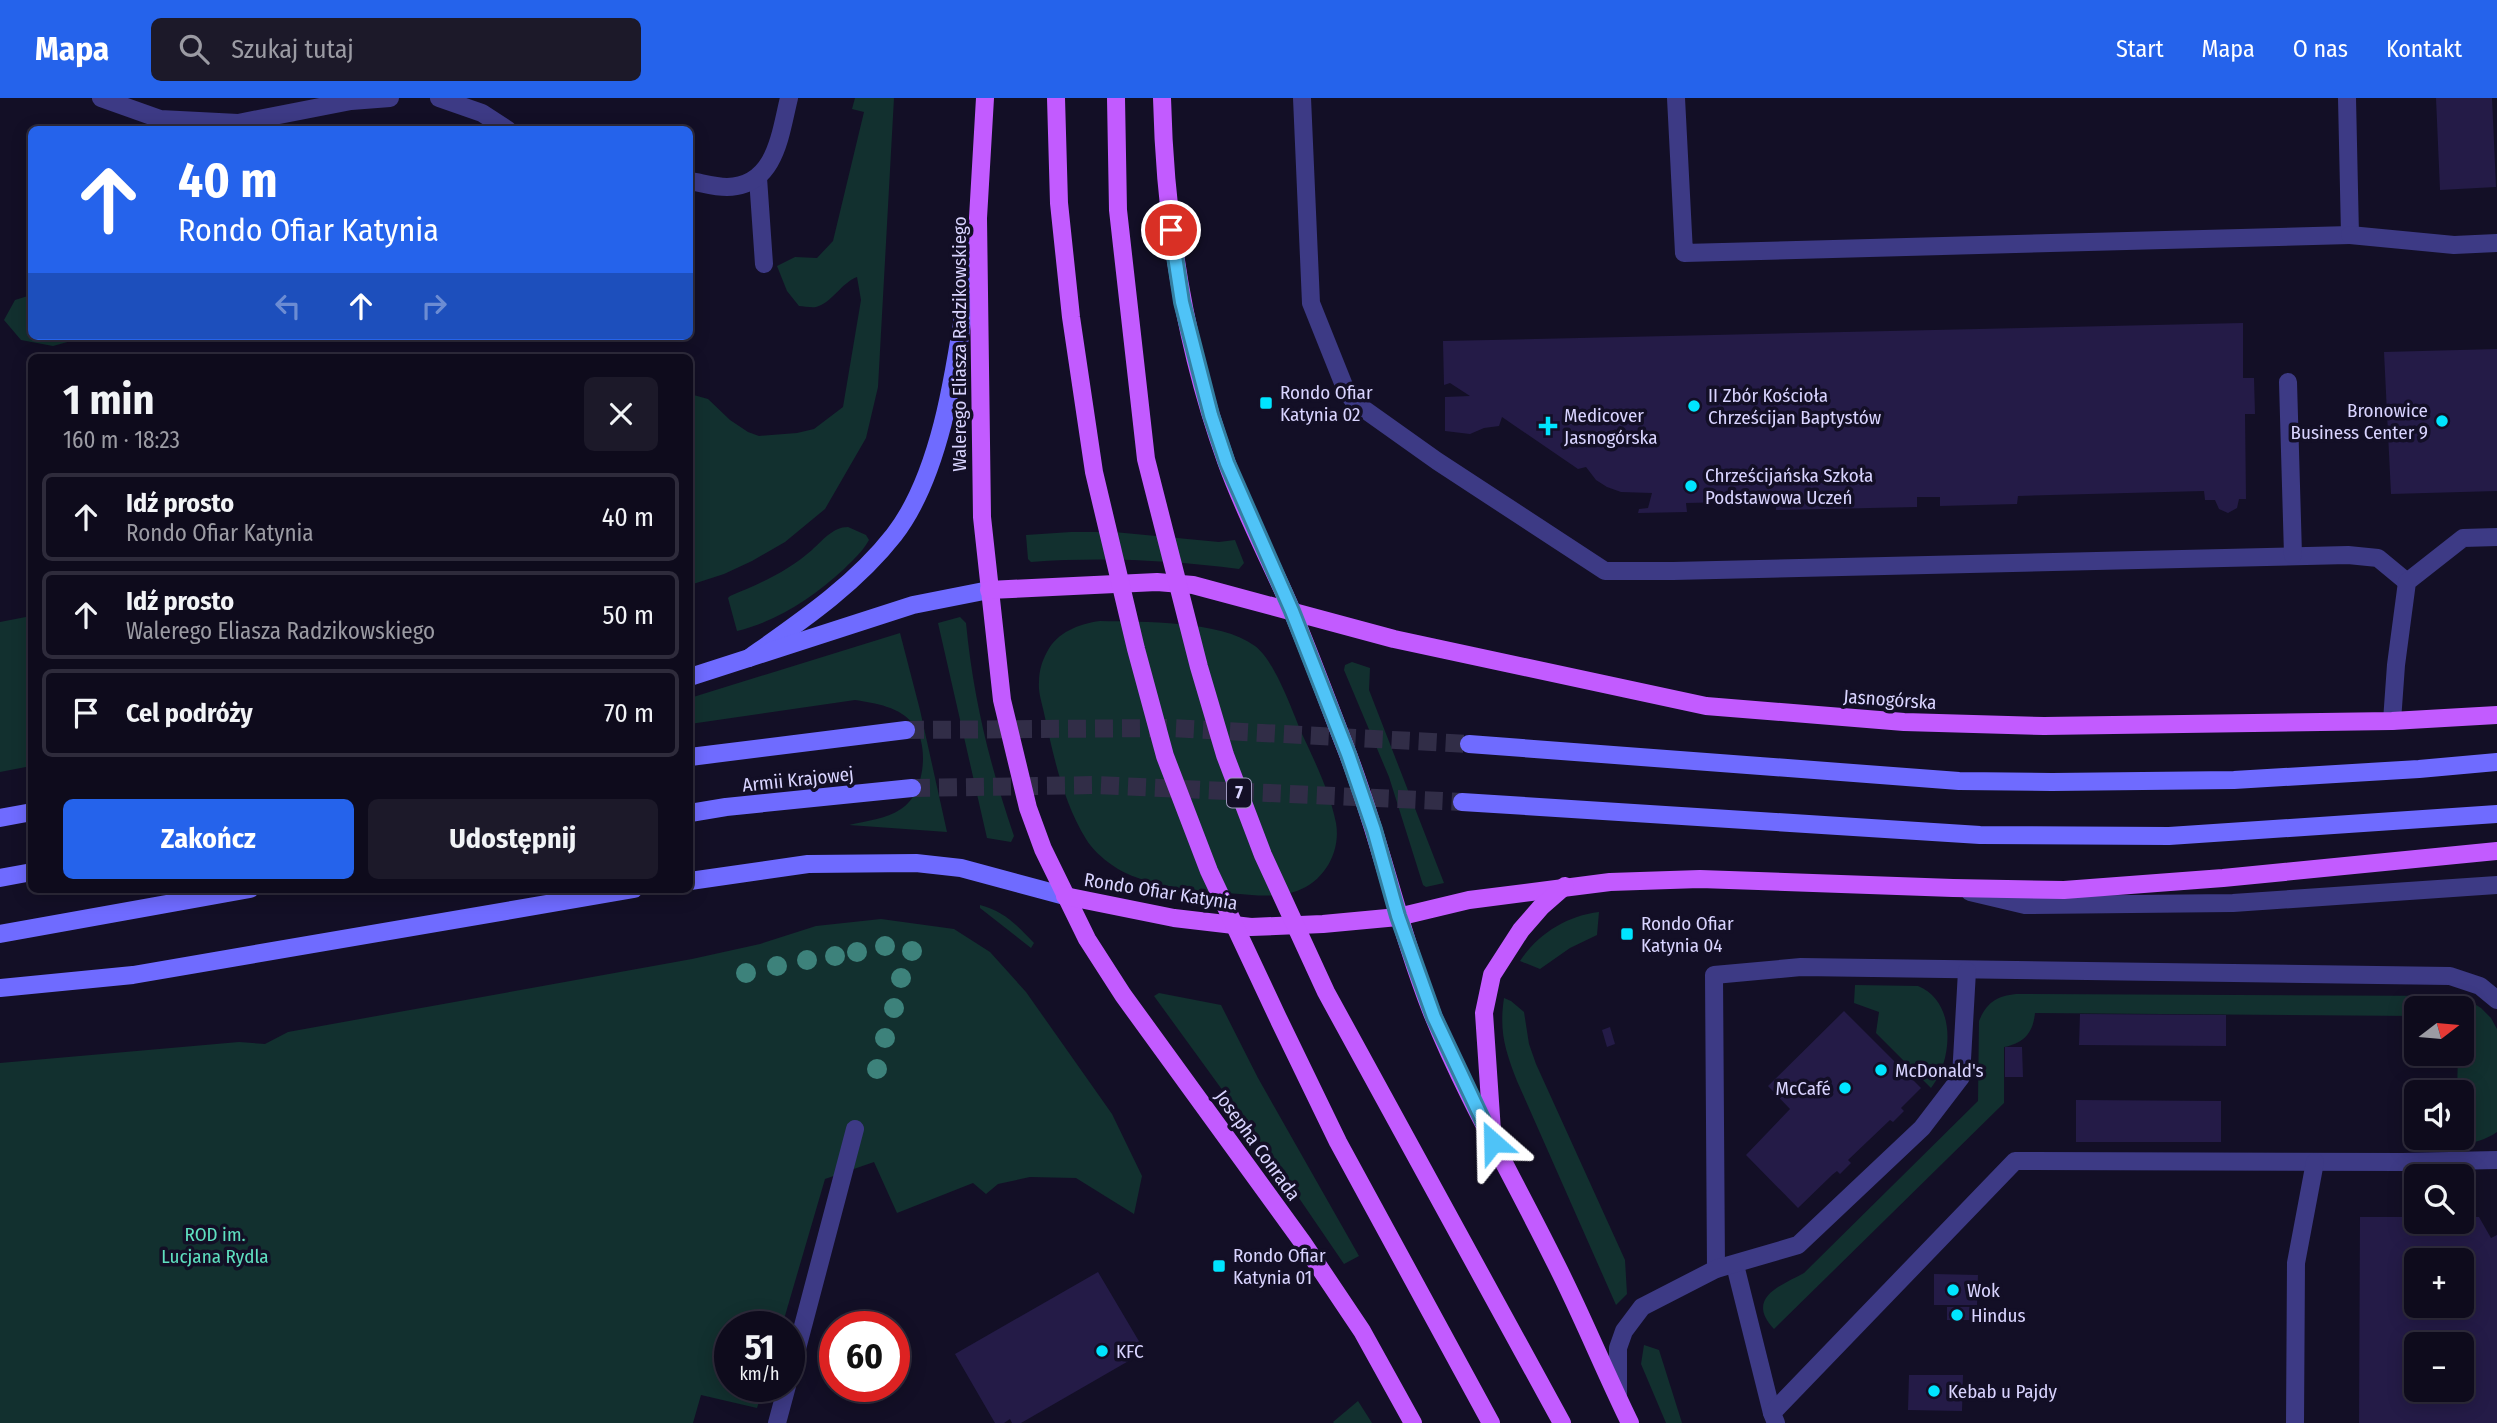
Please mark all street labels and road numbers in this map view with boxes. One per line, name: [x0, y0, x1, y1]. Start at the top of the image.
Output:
street label: Walerego Eliasza Radzikowskiego: [948, 216, 971, 472]
street label: Jasnogórska: [1843, 685, 1937, 714]
street label: Armii Krajowej: [741, 762, 855, 797]
road number: 7: [1227, 778, 1251, 808]
street label: Rondo Ofiar Katynia: [1083, 868, 1239, 915]
street label: Josepha Conrada: [1210, 1086, 1305, 1205]

